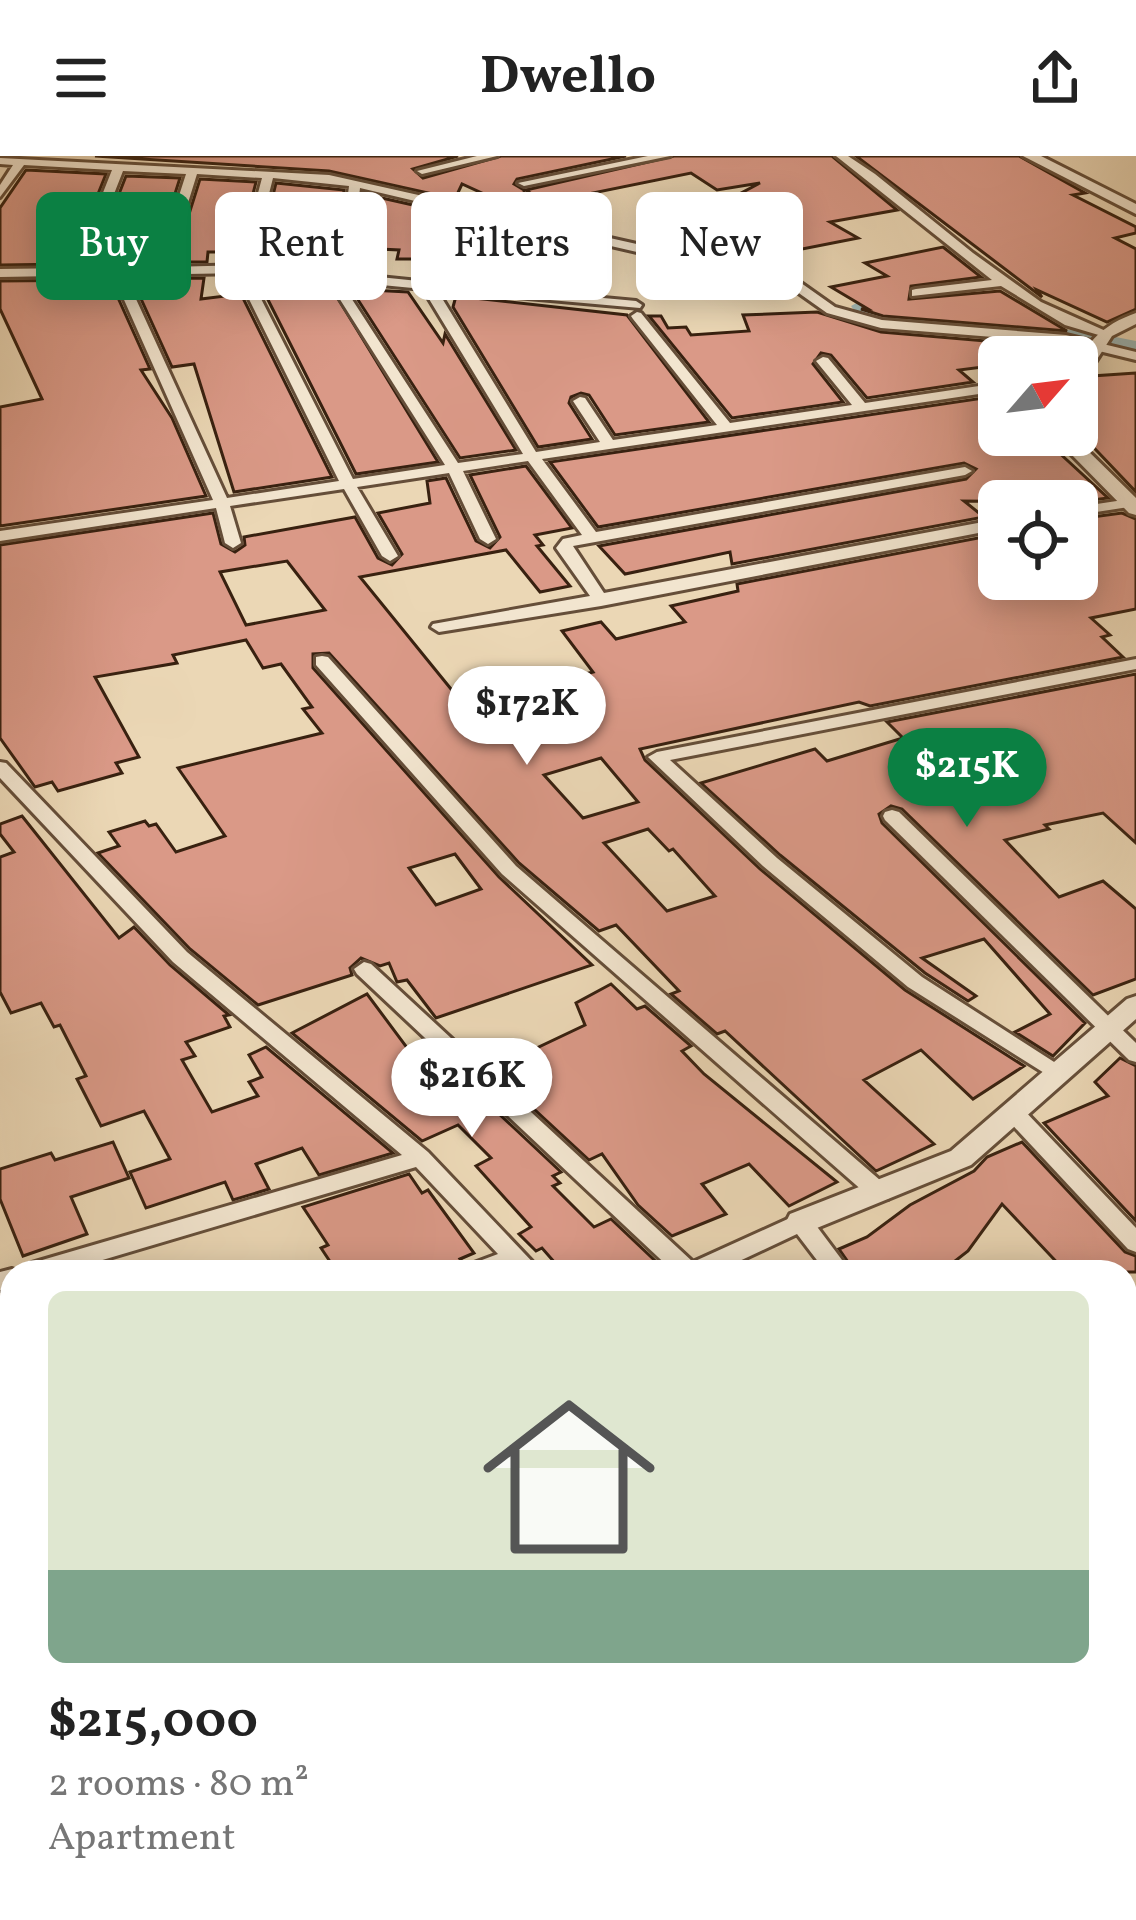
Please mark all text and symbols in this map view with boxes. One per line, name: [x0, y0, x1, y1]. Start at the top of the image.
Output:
text: Dwello: [480, 41, 656, 116]
icon: menu: [48, 45, 114, 111]
icon: share: [1022, 45, 1088, 111]
chip: Buy: [36, 192, 191, 300]
chip: Rent: [215, 192, 387, 300]
chip: Filters: [411, 192, 612, 300]
chip: New: [636, 192, 803, 300]
north arrow: [978, 336, 1098, 456]
map controls: [978, 336, 1098, 600]
button: locate: [978, 480, 1098, 600]
pin: $172K: [443, 666, 611, 768]
text: $172K: [475, 678, 579, 732]
pin: $215K: [883, 728, 1051, 830]
text: $215K: [915, 740, 1019, 794]
pin: $216K: [388, 1038, 556, 1140]
text: $216K: [418, 1050, 526, 1104]
icon: home: [461, 1369, 677, 1585]
text: $215,000: [48, 1687, 258, 1758]
text: 2 rooms · 80 m²: [48, 1758, 309, 1812]
text: Apartment: [48, 1812, 236, 1866]

